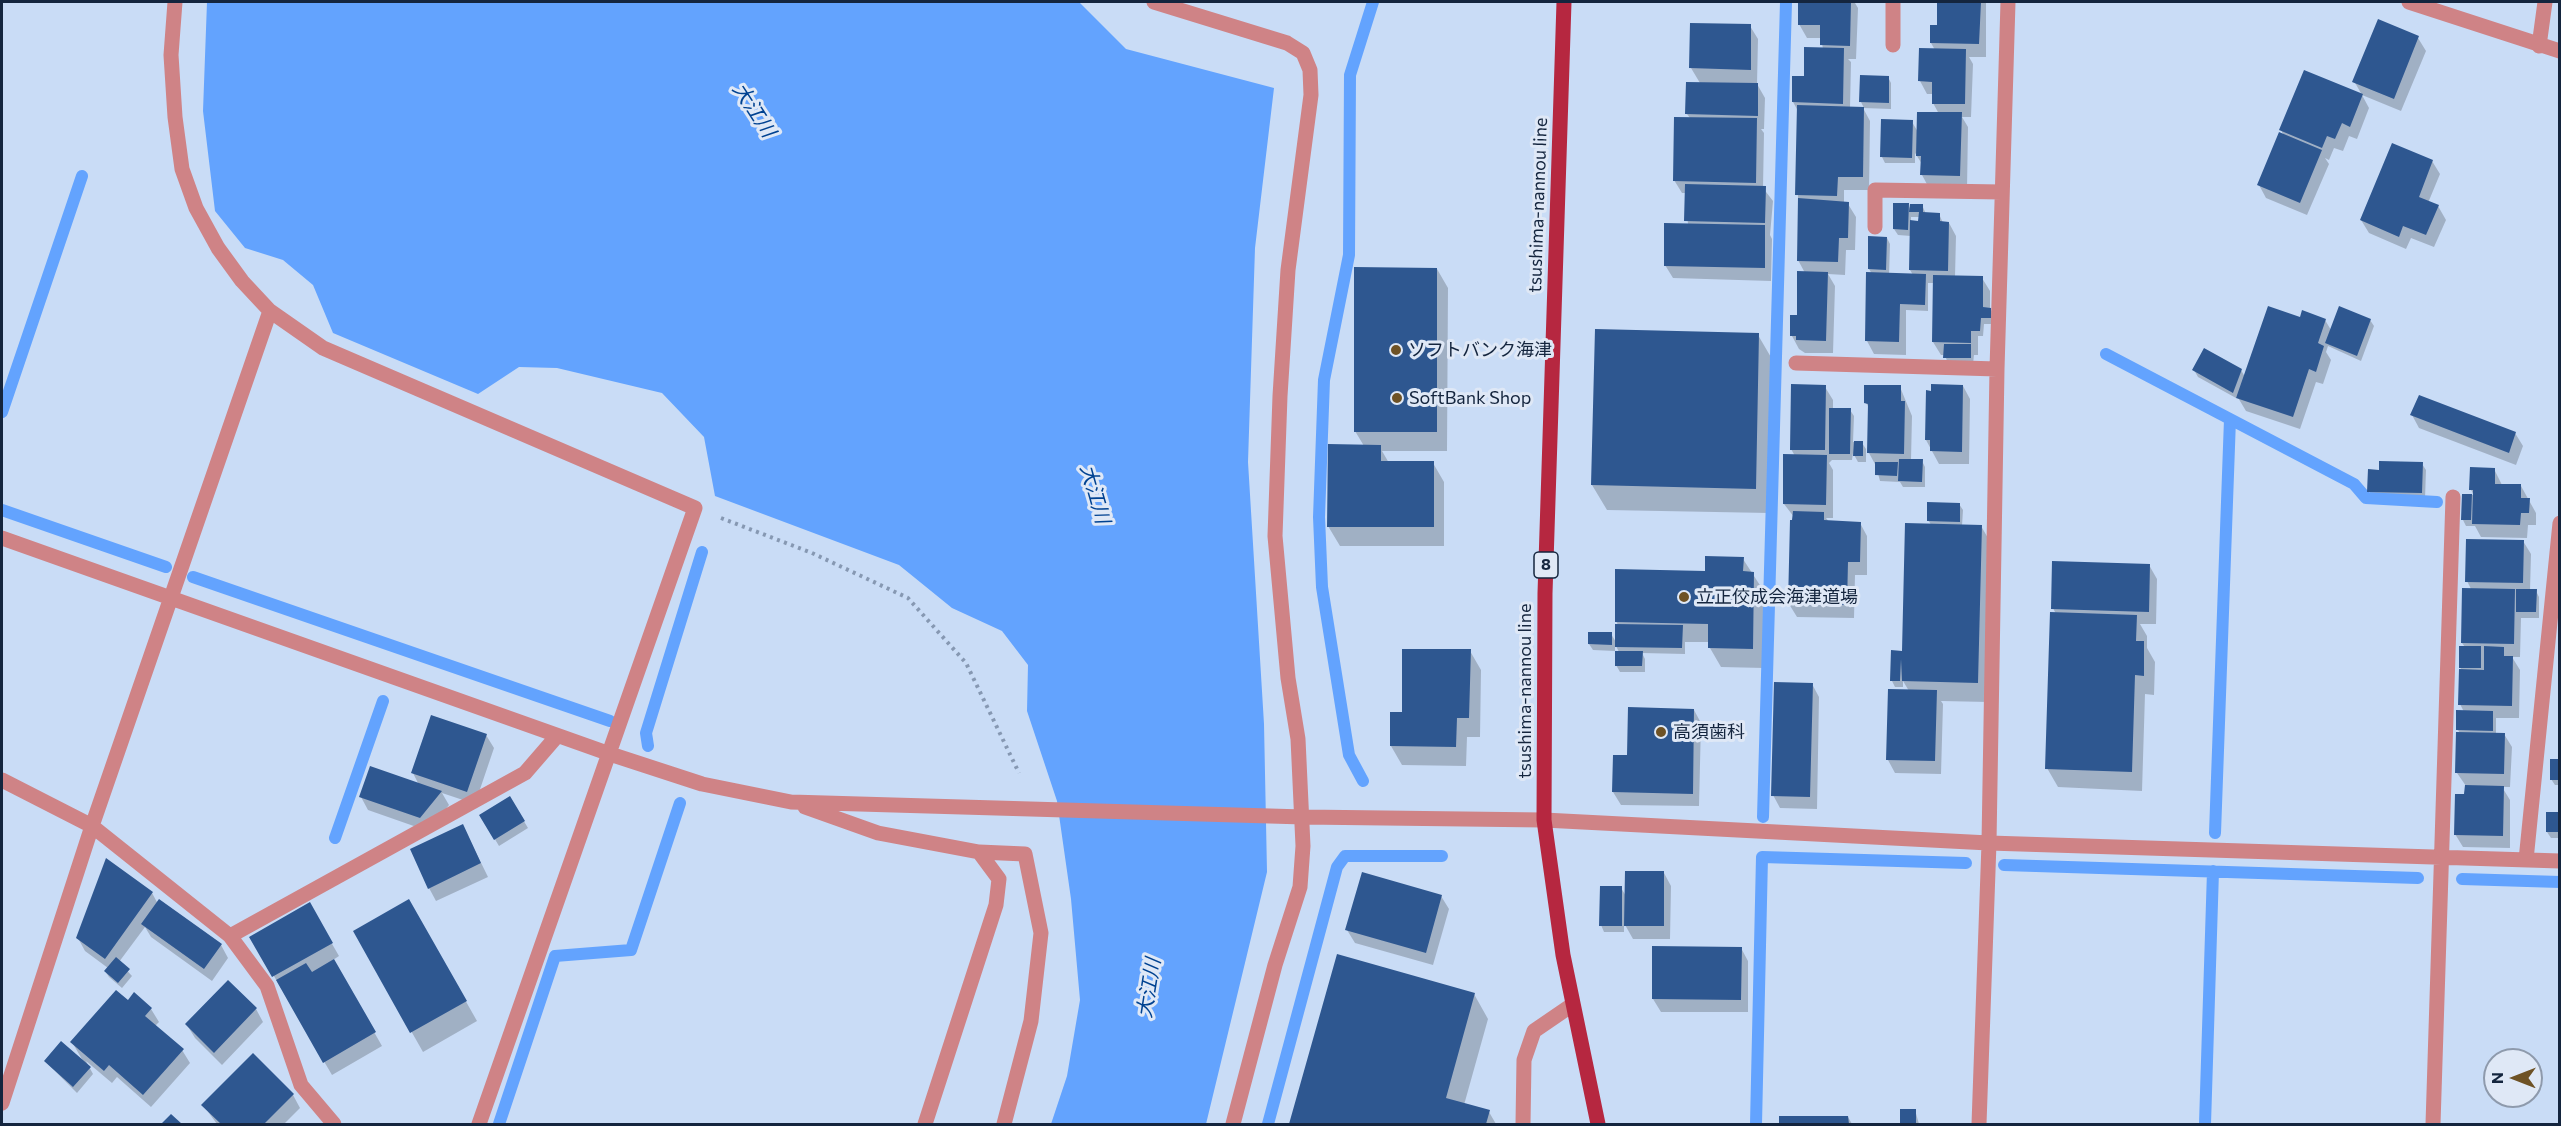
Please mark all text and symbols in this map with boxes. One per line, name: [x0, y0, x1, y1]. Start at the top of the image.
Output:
water label: 大江川: [728, 78, 780, 142]
street label: tsushima-nannou line: [1524, 117, 1552, 293]
place label: ソフトバンク海津: [1408, 339, 1552, 361]
marker: ソフトバンク海津: [1389, 343, 1403, 357]
place label: SoftBank Shop: [1409, 387, 1531, 409]
marker: SoftBank Shop: [1390, 391, 1404, 405]
water label: 大江川: [1075, 462, 1115, 526]
road number: 8: [1534, 552, 1558, 578]
place label: 立正佼成会海津道場: [1696, 586, 1858, 608]
marker: 立正佼成会海津道場: [1677, 590, 1691, 604]
street label: tsushima-nannou line: [1514, 603, 1536, 779]
place label: 高須歯科: [1673, 721, 1745, 743]
marker: 高須歯科: [1654, 725, 1668, 739]
water label: 大江川: [1132, 956, 1166, 1020]
north arrow: [2483, 1048, 2543, 1108]
text: N: [2487, 1072, 2506, 1084]

